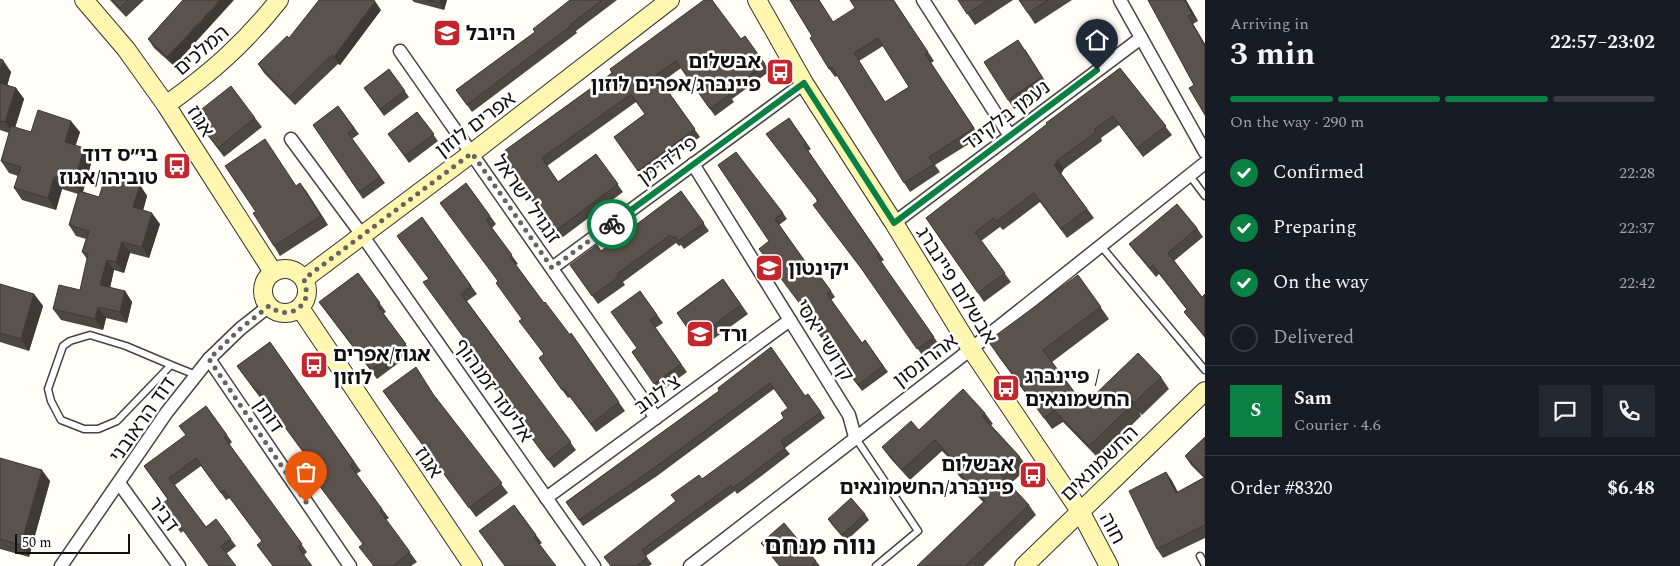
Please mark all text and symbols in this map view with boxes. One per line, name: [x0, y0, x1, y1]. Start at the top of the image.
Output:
text: Arriving in: [1230, 12, 1309, 36]
street label: המלכים: [167, 18, 236, 83]
school or university icon: היובל: [432, 18, 462, 48]
place label: היובל: [466, 19, 515, 49]
pin: [1076, 19, 1118, 70]
icon: home: [1083, 26, 1111, 54]
text: 22:57–23:02: [1550, 28, 1655, 57]
text: 3 min: [1230, 30, 1315, 79]
place label: אבשלום פיינברג/אפרים לוזון: [591, 47, 761, 100]
bus stop icon: אבשלום פיינברג/אפרים לוזון: [765, 57, 795, 87]
street label: נעמן בלקינד: [956, 73, 1057, 159]
street label: אפרים לוזון: [429, 84, 522, 165]
street label: אגוז: [179, 100, 222, 143]
text: On the way · 290 m: [1230, 110, 1364, 134]
street label: פילדרמן: [631, 129, 704, 193]
place label: בי״ס דוד טוביהו/אגוז: [59, 140, 158, 193]
street label: זנגויל ישראל: [484, 149, 568, 250]
bus stop icon: בי״ס דוד טוביהו/אגוז: [162, 151, 192, 181]
text: Confirmed: [1273, 158, 1364, 187]
icon: check: [1230, 159, 1258, 187]
text: 22:28: [1619, 161, 1655, 185]
courier: [587, 199, 637, 249]
icon: bike: [598, 210, 626, 238]
text: Preparing: [1273, 213, 1357, 242]
icon: check: [1230, 214, 1258, 242]
text: 22:37: [1619, 216, 1655, 240]
street label: אבשלום פיינברג: [908, 221, 1004, 350]
school or university icon: יקינטון: [754, 253, 784, 283]
place label: יקינטון: [788, 254, 849, 284]
text: On the way: [1273, 268, 1369, 297]
icon: check: [1230, 269, 1258, 297]
text: 22:42: [1619, 271, 1655, 295]
street label: קדושי יאסי: [787, 293, 861, 388]
school or university icon: ורד: [685, 319, 715, 349]
place label: ורד: [719, 320, 748, 350]
text: Delivered: [1273, 323, 1354, 352]
street label: אהרונסון: [887, 326, 964, 395]
street label: אליעזר זמנהוף: [446, 332, 540, 449]
place label: אגוז/אפרים לוזון: [333, 340, 431, 393]
bus stop icon: אגוז/אפרים לוזון: [299, 350, 329, 380]
place label: פיינברג / החשמונאים: [1025, 362, 1130, 415]
street label: צ'לנוב: [628, 368, 687, 422]
street label: דוד הראובני: [102, 370, 184, 469]
bus stop icon: פיינברג / החשמונאים: [991, 373, 1021, 403]
text: Sam: [1294, 384, 1332, 413]
button: chat: [1539, 385, 1591, 437]
button: phone: [1603, 385, 1655, 437]
street label: דותן: [245, 392, 291, 439]
text: S: [1251, 396, 1261, 425]
text: Courier · 4.6: [1294, 413, 1381, 437]
street label: החשמונאים: [1054, 419, 1146, 509]
street label: אגוז: [407, 441, 450, 485]
place label: אבשלום פיינברג/החשמונאים: [840, 450, 1014, 503]
pin: [285, 451, 327, 502]
icon: bag: [292, 458, 320, 486]
bus stop icon: אבשלום פיינברג/החשמונאים: [1018, 460, 1048, 490]
text: Order #8320: [1230, 474, 1333, 503]
text: $6.48: [1607, 474, 1655, 503]
street label: דביר: [140, 491, 186, 539]
street label: חוה: [1091, 507, 1133, 550]
district label: נווה מנחם: [764, 528, 876, 566]
scale bar: [15, 531, 130, 554]
text: 50 m: [22, 532, 52, 553]

